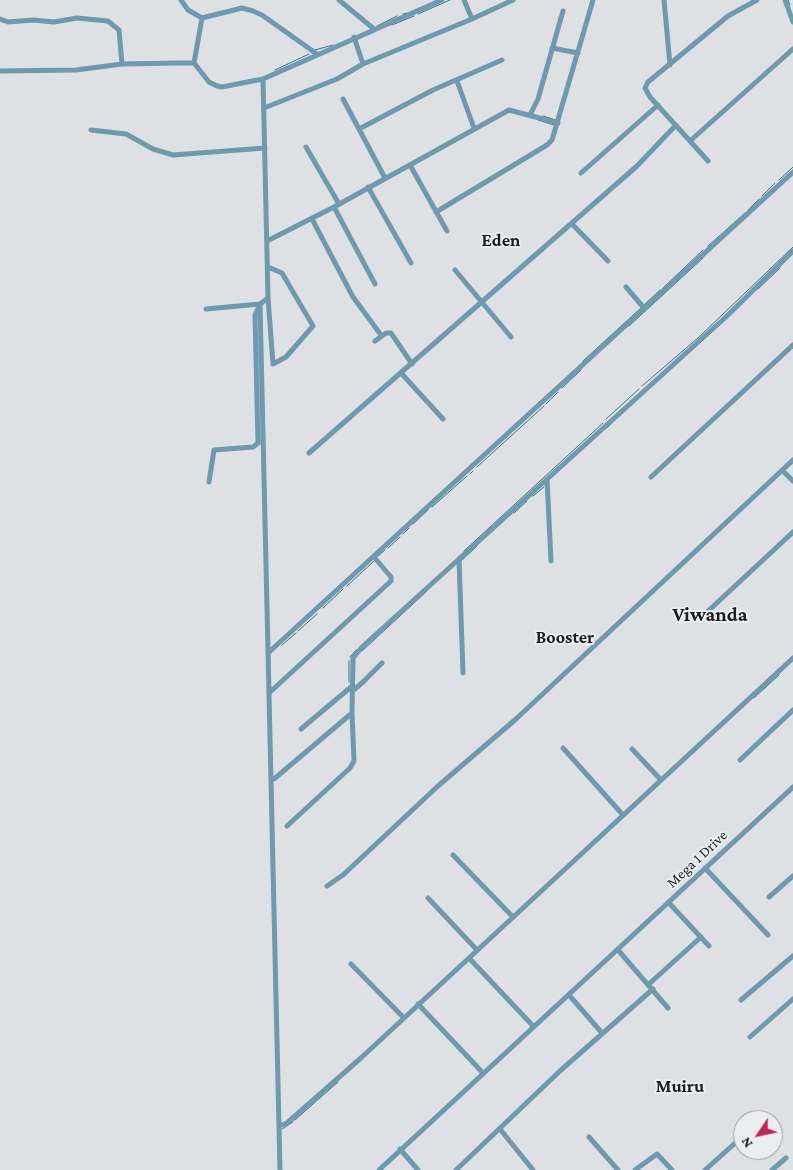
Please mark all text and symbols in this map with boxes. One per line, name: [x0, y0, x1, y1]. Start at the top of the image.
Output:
district label: Eden: [482, 229, 520, 251]
district label: Viwanda: [673, 603, 747, 627]
district label: Booster: [536, 626, 594, 648]
street label: Mega 1 Drive: [663, 826, 731, 892]
district label: Muiru: [656, 1075, 704, 1097]
north arrow: [733, 1110, 783, 1160]
text: N: [737, 1134, 756, 1151]

